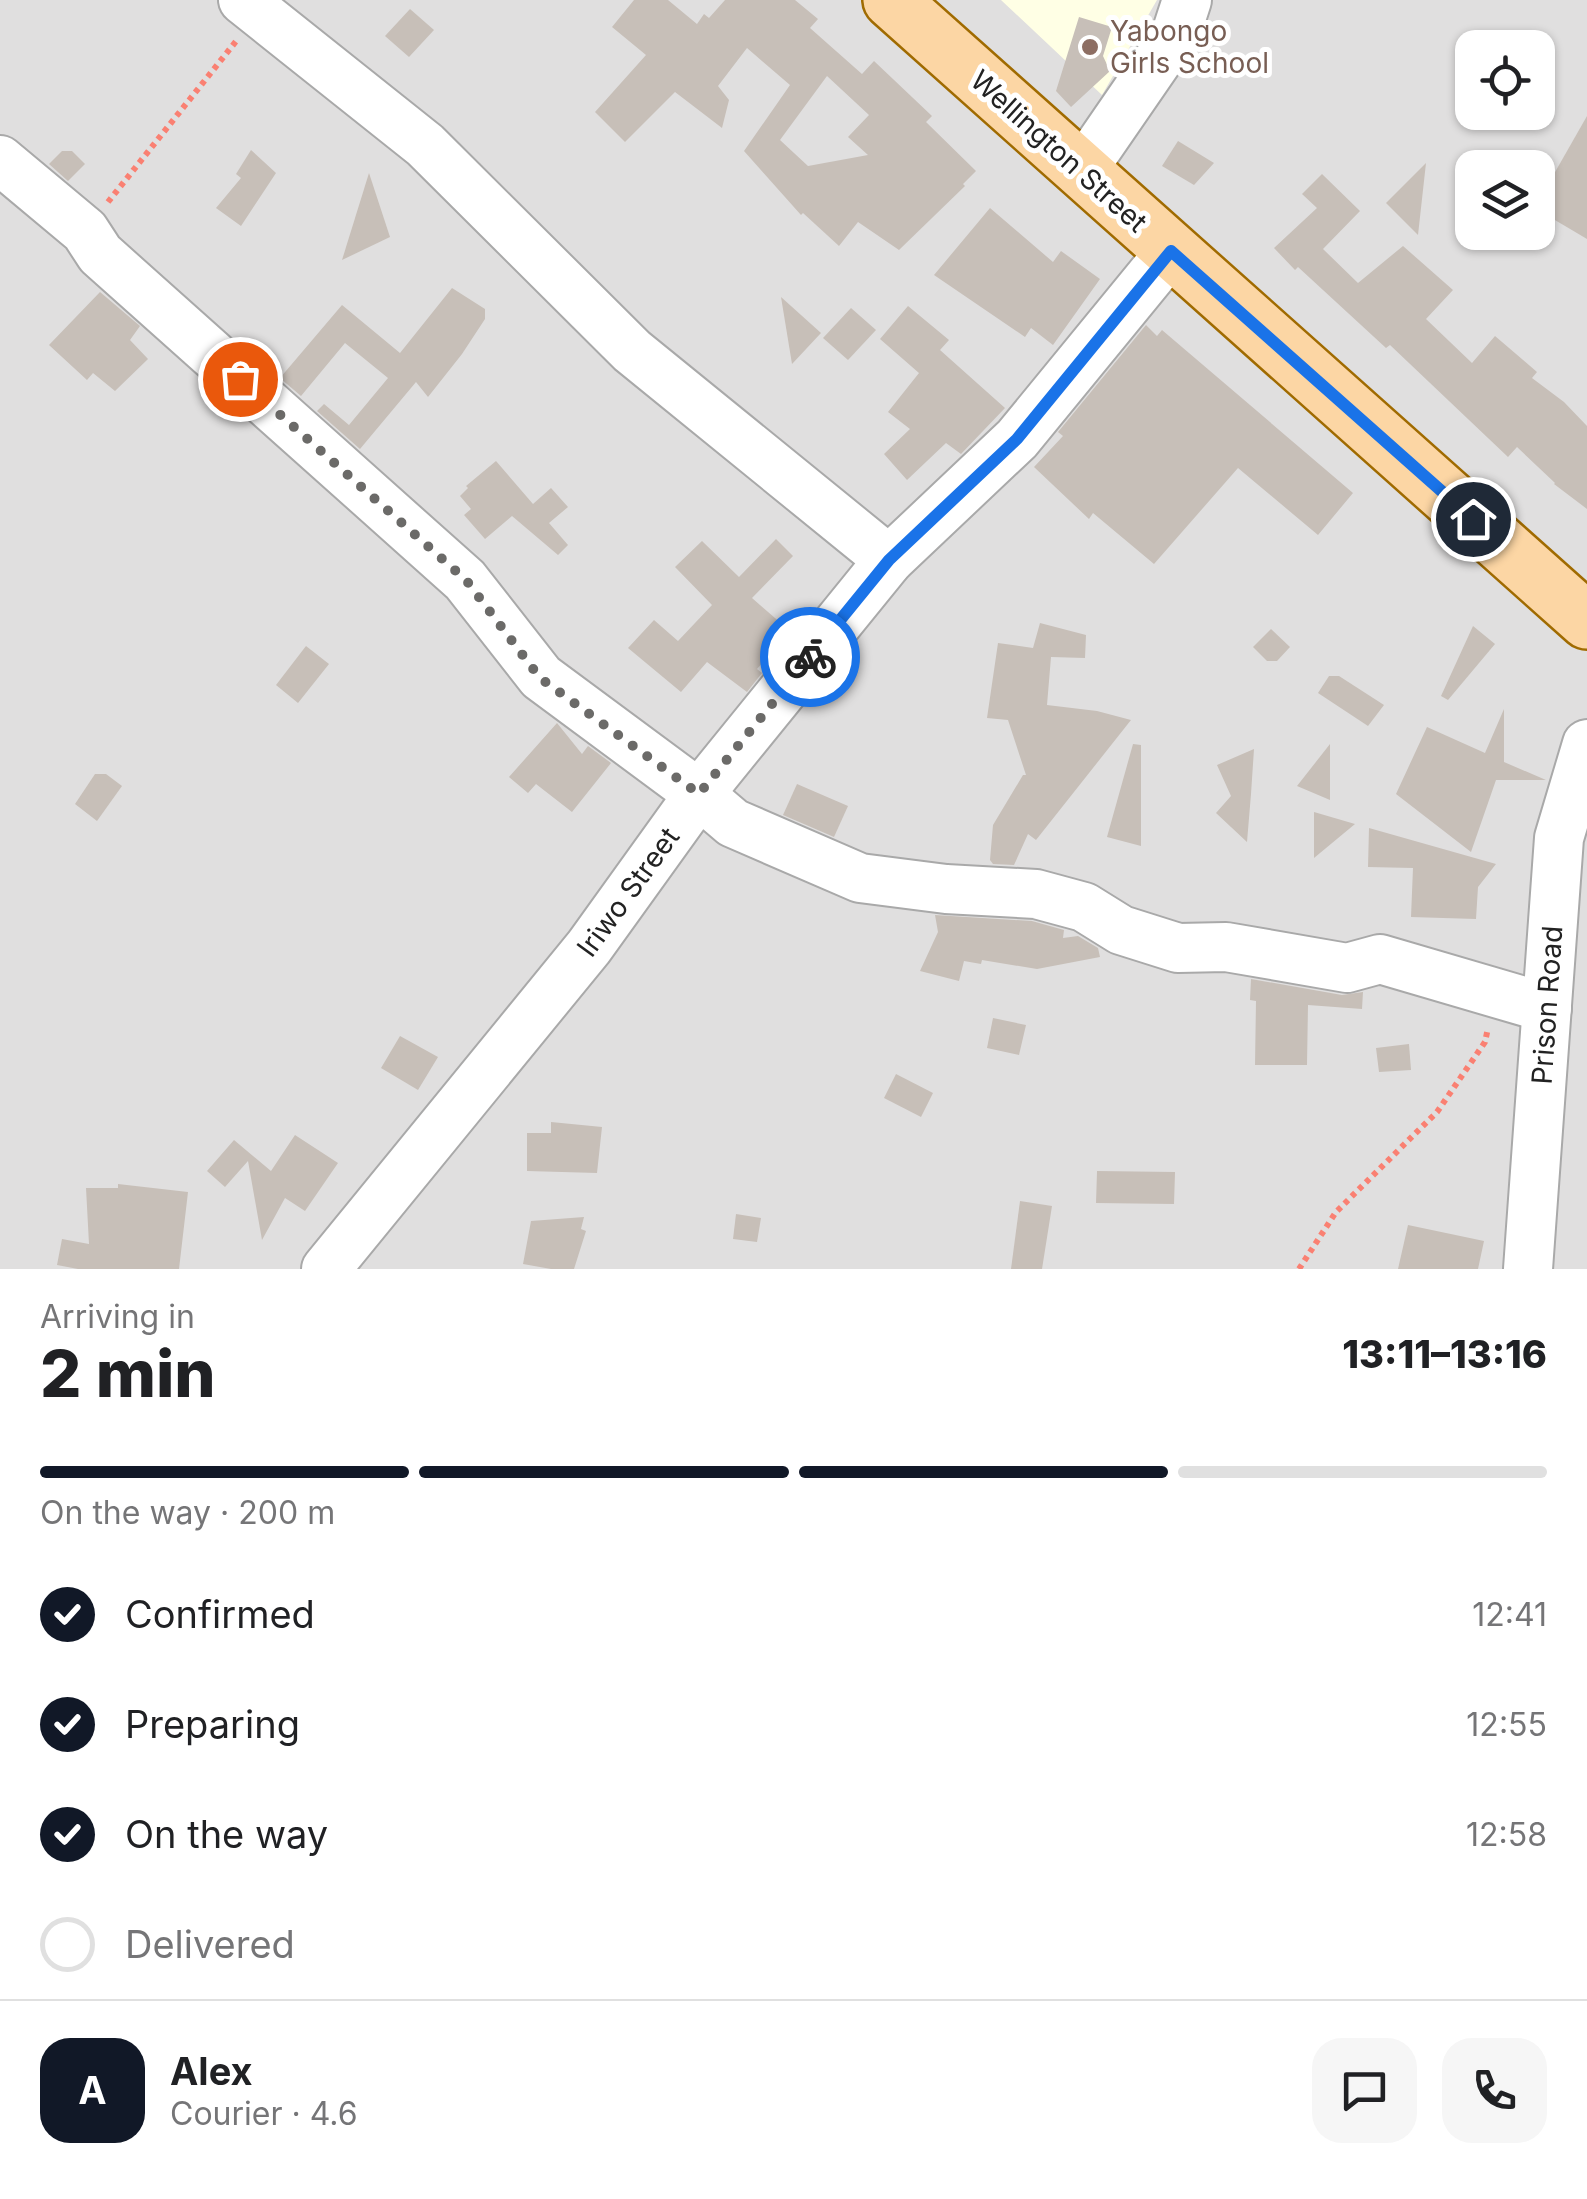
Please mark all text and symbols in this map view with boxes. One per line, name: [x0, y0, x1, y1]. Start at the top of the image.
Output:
place label: Yabongo Girls School: [1110, 14, 1269, 80]
map controls: [1455, 30, 1555, 250]
button: locate: [1455, 30, 1555, 130]
marker: Yabongo Girls School: [1079, 36, 1101, 58]
street label: Wellington Street: [964, 63, 1154, 239]
button: layers: [1455, 150, 1555, 250]
pin: [198, 337, 283, 422]
icon: bag: [213, 352, 268, 407]
pin: [1431, 477, 1516, 562]
icon: home: [1446, 492, 1501, 547]
courier: [760, 607, 860, 707]
icon: bike: [783, 630, 838, 685]
street label: Iriwo Street: [570, 821, 686, 963]
street label: Prison Road: [1524, 924, 1570, 1086]
text: Arriving in: [40, 1297, 195, 1336]
text: 13:11–13:16: [1342, 1331, 1547, 1377]
text: 2 min: [40, 1334, 216, 1413]
text: On the way · 200 m: [40, 1493, 335, 1532]
icon: check: [40, 1587, 95, 1642]
text: Confirmed: [125, 1591, 315, 1637]
text: 12:41: [1472, 1595, 1547, 1634]
icon: check: [40, 1697, 95, 1752]
text: Preparing: [125, 1701, 300, 1747]
text: 12:55: [1466, 1705, 1547, 1744]
icon: check: [40, 1807, 95, 1862]
text: On the way: [125, 1811, 328, 1857]
text: 12:58: [1466, 1815, 1547, 1854]
text: Delivered: [125, 1921, 295, 1967]
button: chat: [1312, 2038, 1417, 2143]
button: phone: [1442, 2038, 1547, 2143]
text: Alex: [170, 2048, 253, 2094]
text: A: [78, 2067, 107, 2113]
text: Courier · 4.6: [170, 2094, 358, 2133]

